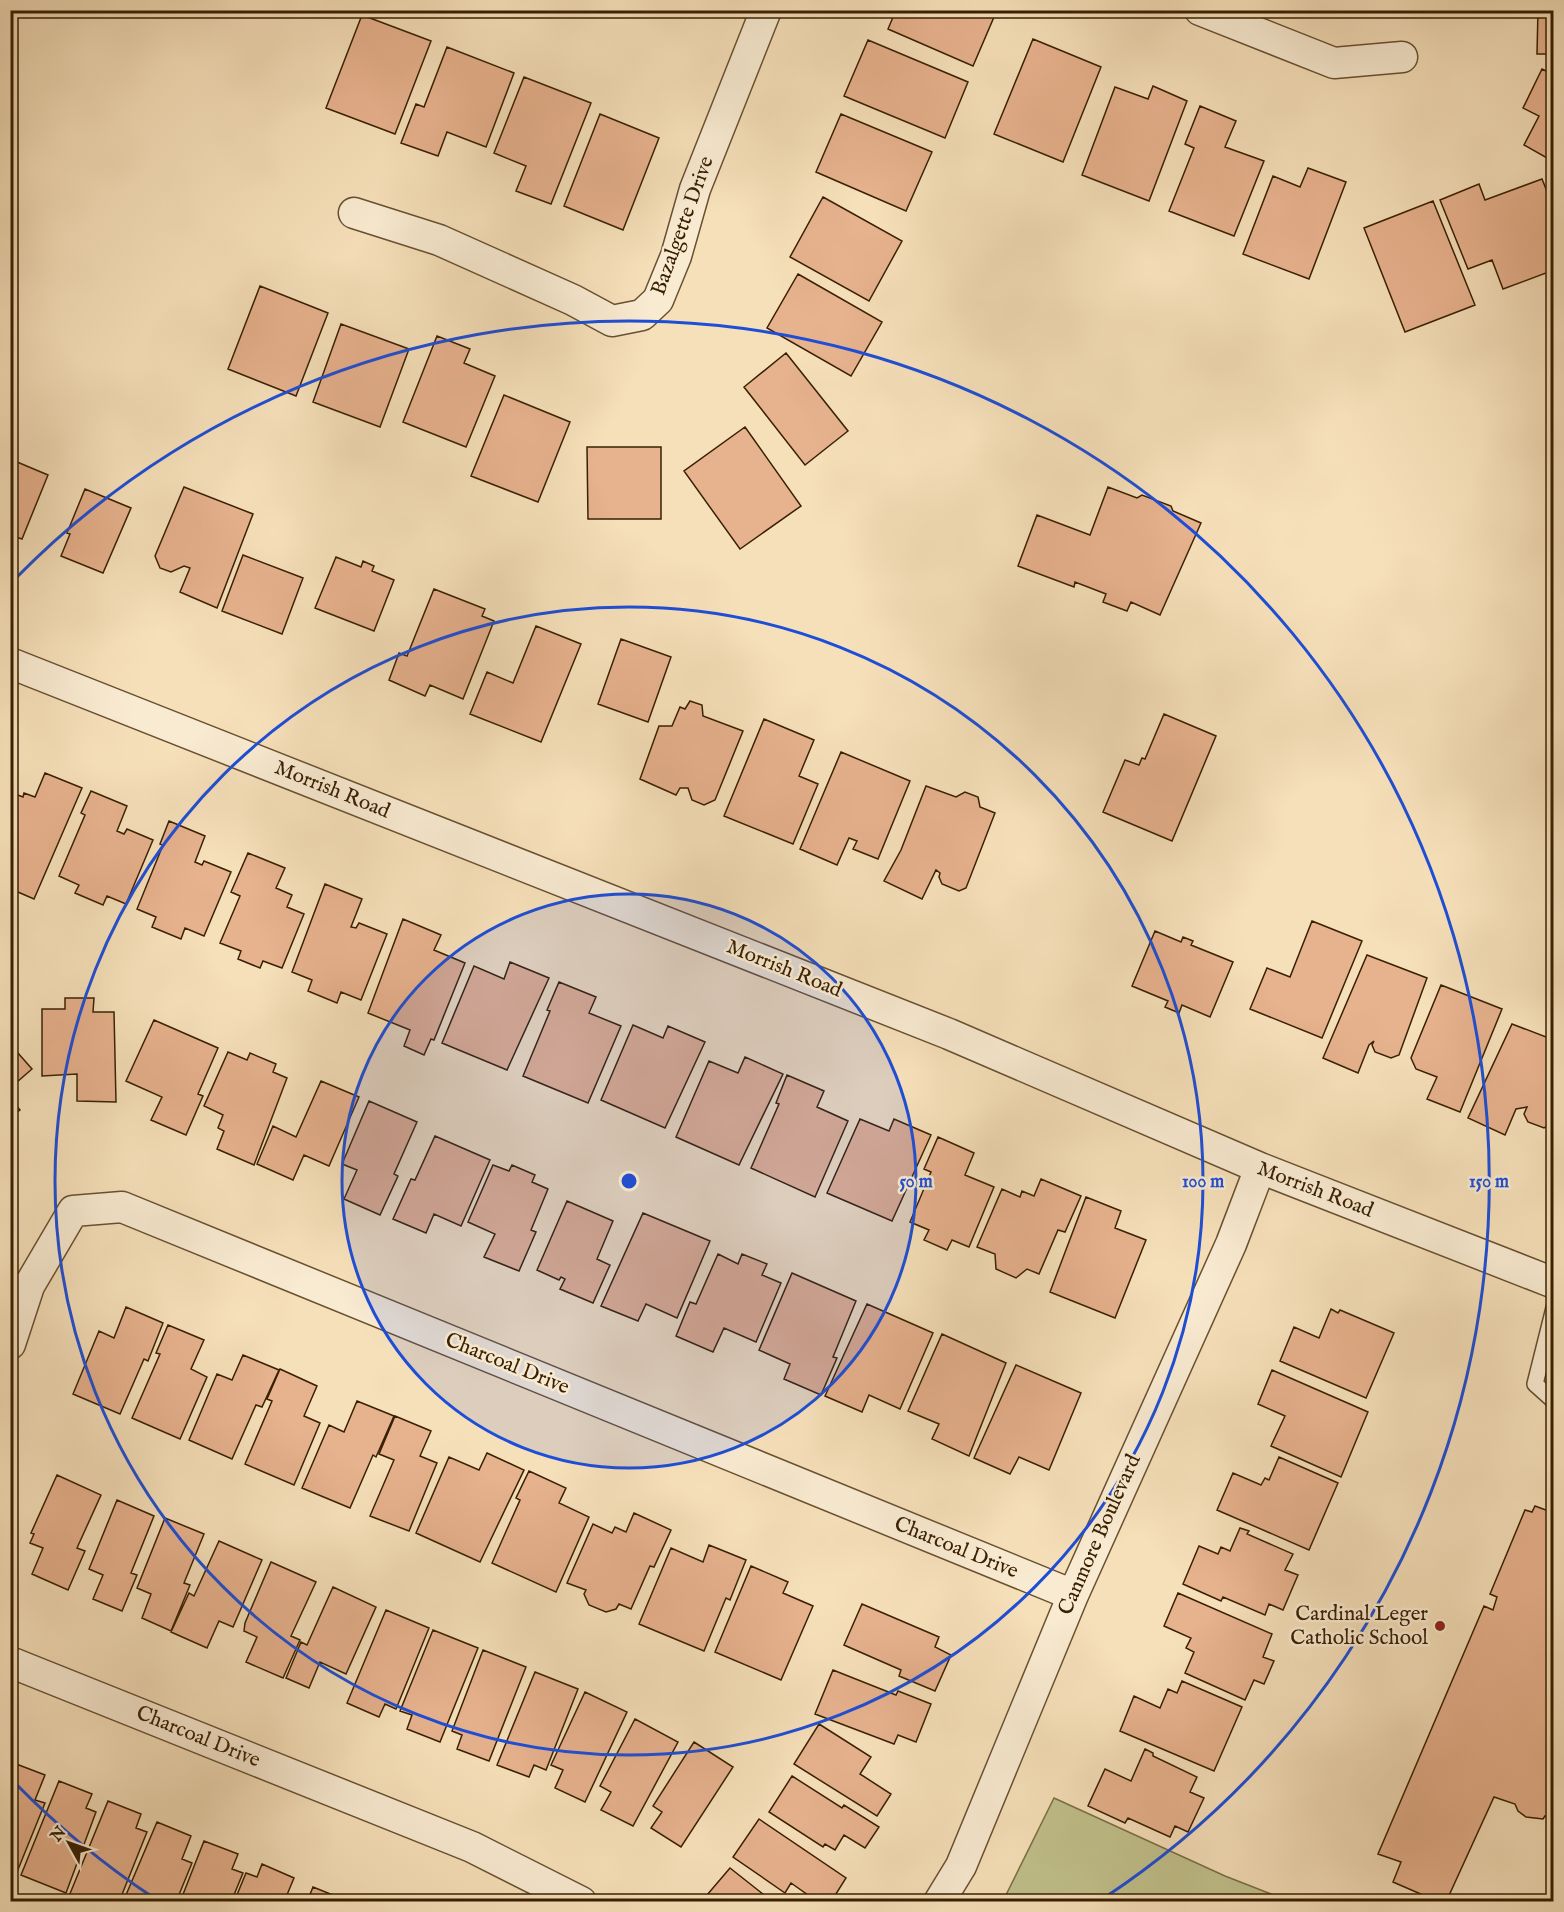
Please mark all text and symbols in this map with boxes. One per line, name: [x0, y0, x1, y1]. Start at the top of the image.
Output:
street label: Bazalgette Drive: [645, 152, 721, 299]
street label: Morrish Road: [270, 755, 395, 826]
street label: Morrish Road: [722, 934, 847, 1005]
street label: Morrish Road: [1253, 1155, 1378, 1225]
centre of rings: [619, 1171, 639, 1191]
text: 50 m: [899, 1171, 933, 1194]
text: 100 m: [1182, 1171, 1224, 1194]
text: 150 m: [1469, 1171, 1509, 1194]
street label: Charcoal Drive: [441, 1327, 573, 1401]
street label: Canmore Boulevard: [1052, 1450, 1148, 1620]
street label: Charcoal Drive: [890, 1511, 1022, 1585]
place label: Cardinal Leger Catholic School: [1290, 1601, 1428, 1652]
marker: Cardinal Leger Catholic School: [1433, 1619, 1447, 1633]
street label: Charcoal Drive: [132, 1700, 264, 1774]
north arrow: [39, 1813, 99, 1873]
text: N: [46, 1823, 71, 1847]

